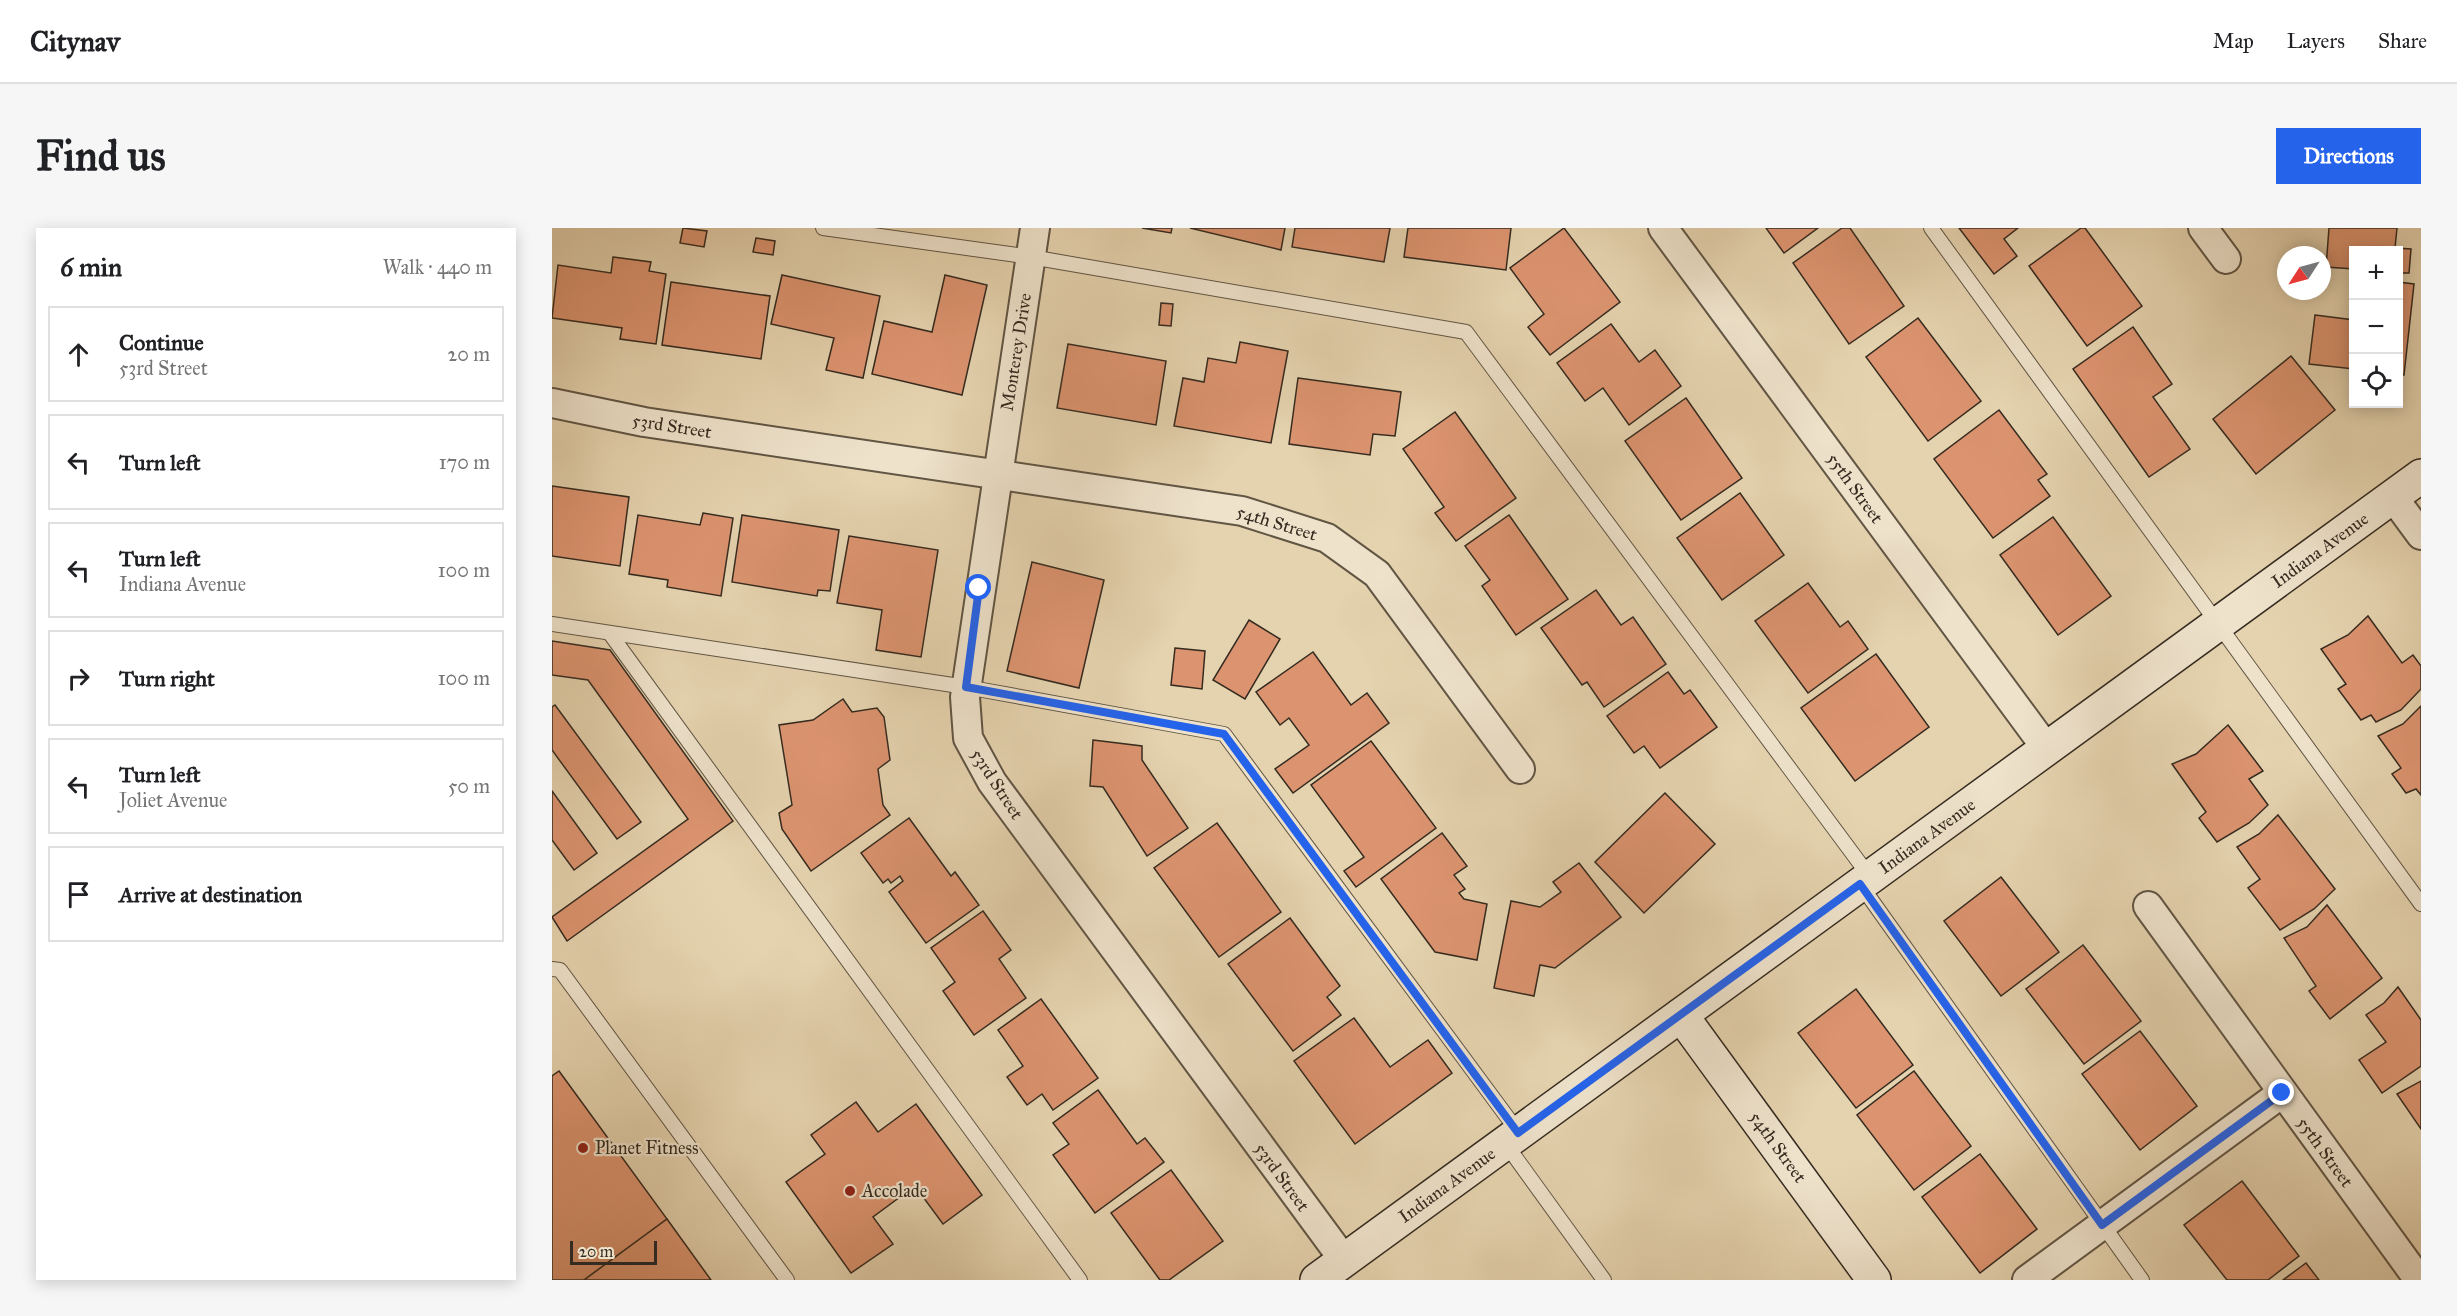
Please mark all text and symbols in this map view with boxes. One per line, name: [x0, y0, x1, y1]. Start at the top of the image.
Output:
text: Citynav: [30, 24, 120, 59]
text: Map: [2213, 28, 2254, 54]
text: Layers: [2287, 28, 2345, 54]
text: Share: [2378, 28, 2427, 54]
button: Directions: [2276, 128, 2421, 184]
text: Find us: [36, 130, 166, 182]
north arrow: [2277, 246, 2331, 300]
map controls: [2349, 246, 2403, 408]
button: +: [2349, 246, 2403, 300]
text: 6 min: [60, 251, 122, 283]
text: Walk · 440 m: [383, 255, 492, 279]
street label: Monterey Drive: [996, 291, 1036, 413]
button: −: [2349, 300, 2403, 354]
text: Continue: [119, 329, 204, 356]
icon: ahead: [62, 338, 95, 371]
text: 20 m: [447, 342, 490, 366]
button: locate: [2349, 354, 2403, 408]
text: 53rd Street: [119, 356, 208, 380]
street label: 53rd Street: [631, 409, 714, 443]
icon: left: [62, 446, 95, 479]
street label: 55th Street: [1822, 448, 1888, 528]
text: Turn left: [119, 449, 201, 476]
text: 170 m: [439, 450, 490, 474]
street label: 54th Street: [1234, 500, 1320, 546]
street label: Indiana Avenue: [2267, 508, 2373, 592]
text: Turn left: [119, 545, 201, 572]
icon: left: [62, 554, 95, 587]
text: 100 m: [438, 558, 490, 582]
text: Indiana Avenue: [119, 572, 246, 596]
route start: [965, 574, 991, 600]
icon: right: [62, 662, 95, 695]
text: Turn right: [119, 665, 215, 692]
text: 100 m: [438, 666, 490, 690]
street label: 53rd Street: [966, 745, 1028, 824]
text: Turn left: [119, 761, 201, 788]
icon: left: [62, 770, 95, 803]
text: 50 m: [448, 774, 490, 798]
text: Joliet Avenue: [119, 788, 227, 812]
street label: Indiana Avenue: [1874, 794, 1980, 878]
icon: arrive: [62, 878, 95, 911]
text: Arrive at destination: [119, 881, 302, 908]
route end: [2268, 1079, 2294, 1105]
street label: 54th Street: [1745, 1107, 1812, 1188]
street label: 55th Street: [2292, 1112, 2358, 1192]
place label: Planet Fitness: [595, 1137, 699, 1159]
street label: 53rd Street: [1250, 1138, 1315, 1216]
marker: Planet Fitness: [576, 1141, 590, 1155]
street label: Indiana Avenue: [1394, 1143, 1500, 1227]
place label: Accolade: [861, 1180, 927, 1202]
marker: Accolade: [843, 1184, 857, 1198]
scale bar: [570, 1238, 657, 1266]
text: 20 m: [579, 1242, 613, 1261]

